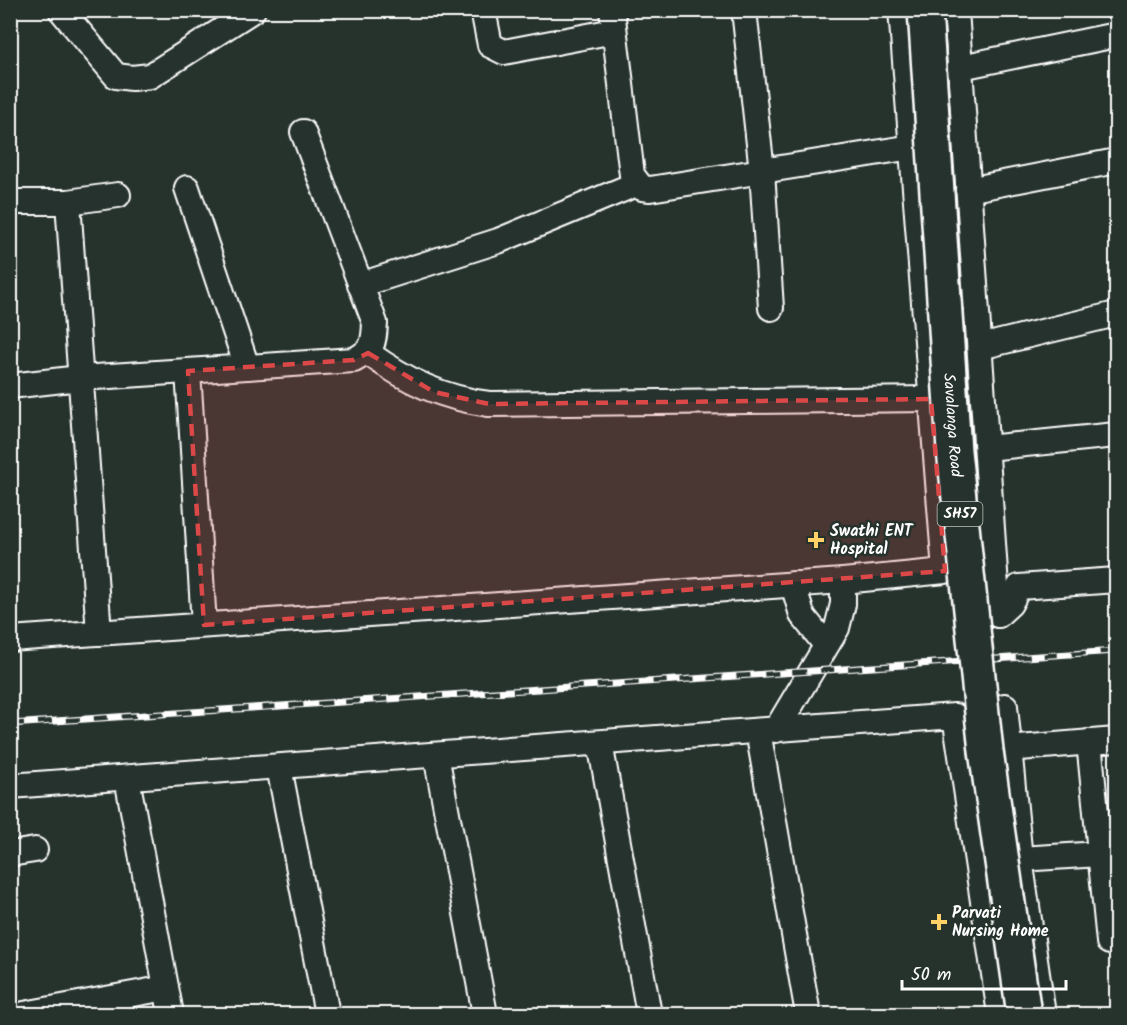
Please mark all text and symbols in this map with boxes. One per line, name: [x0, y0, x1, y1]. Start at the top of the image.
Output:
street label: Savalanga Road: [936, 372, 969, 479]
road number: SH57: [938, 502, 982, 526]
place label: Swathi ENT Hospital: [830, 519, 914, 562]
marker: Swathi ENT Hospital: [807, 531, 825, 549]
place label: Parvati Nursing Home: [952, 901, 1049, 944]
marker: Parvati Nursing Home: [930, 913, 948, 931]
scale bar: [902, 953, 1066, 991]
text: 50 m: [911, 961, 951, 990]

